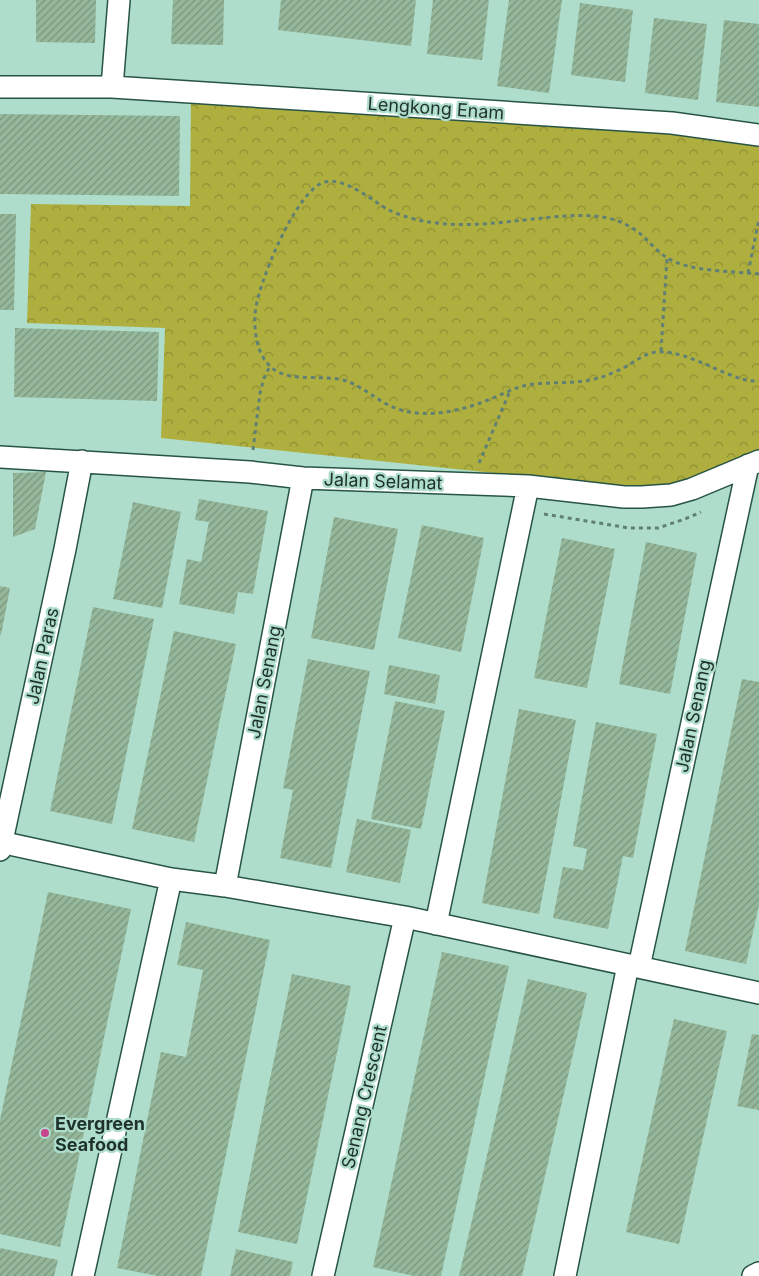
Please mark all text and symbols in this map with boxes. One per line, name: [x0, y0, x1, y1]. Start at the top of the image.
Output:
street label: Lengkong Enam: [367, 93, 505, 123]
street label: Jalan Selamat: [323, 468, 443, 494]
street label: Jalan Paras: [21, 606, 63, 706]
street label: Jalan Senang: [243, 624, 285, 740]
street label: Jalan Senang: [671, 658, 715, 774]
street label: Senang Crescent: [337, 1023, 391, 1171]
place label: Evergreen Seafood: [55, 1113, 145, 1155]
marker: Evergreen Seafood: [39, 1127, 51, 1139]

